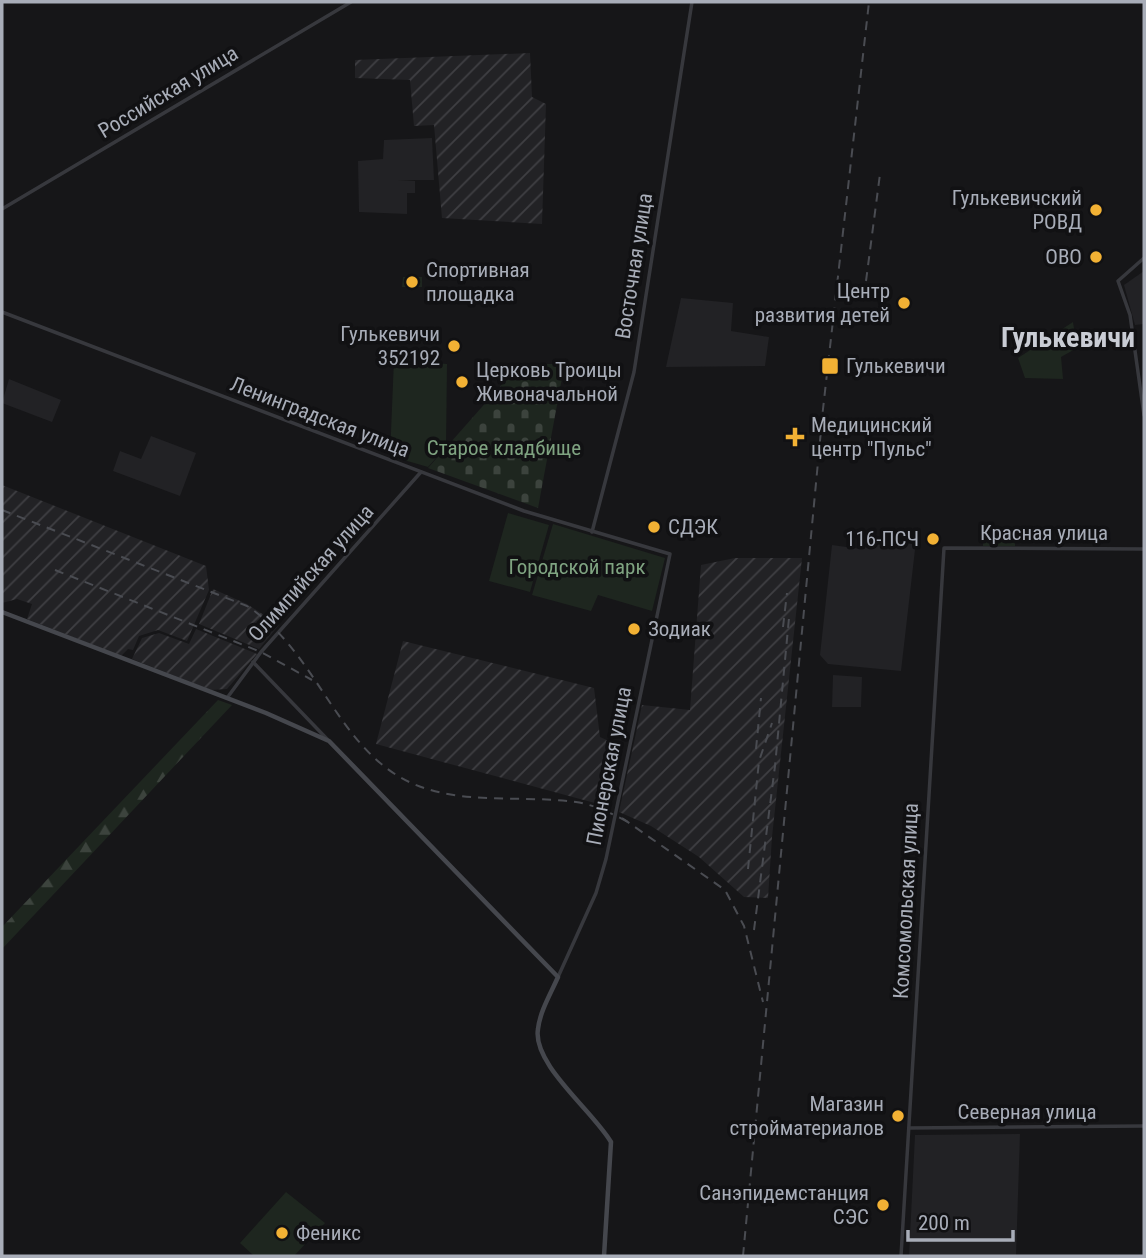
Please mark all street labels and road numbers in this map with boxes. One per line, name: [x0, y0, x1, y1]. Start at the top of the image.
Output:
street label: Российская улица: [94, 41, 242, 143]
street label: Восточная улица: [611, 191, 657, 341]
street label: Ленинградская улица: [227, 372, 413, 462]
street label: Олимпийская улица: [243, 500, 379, 646]
street label: Красная улица: [980, 521, 1108, 545]
street label: Пионерская улица: [582, 685, 636, 847]
street label: Комсомольская улица: [889, 802, 923, 1000]
street label: Северная улица: [957, 1100, 1097, 1124]

